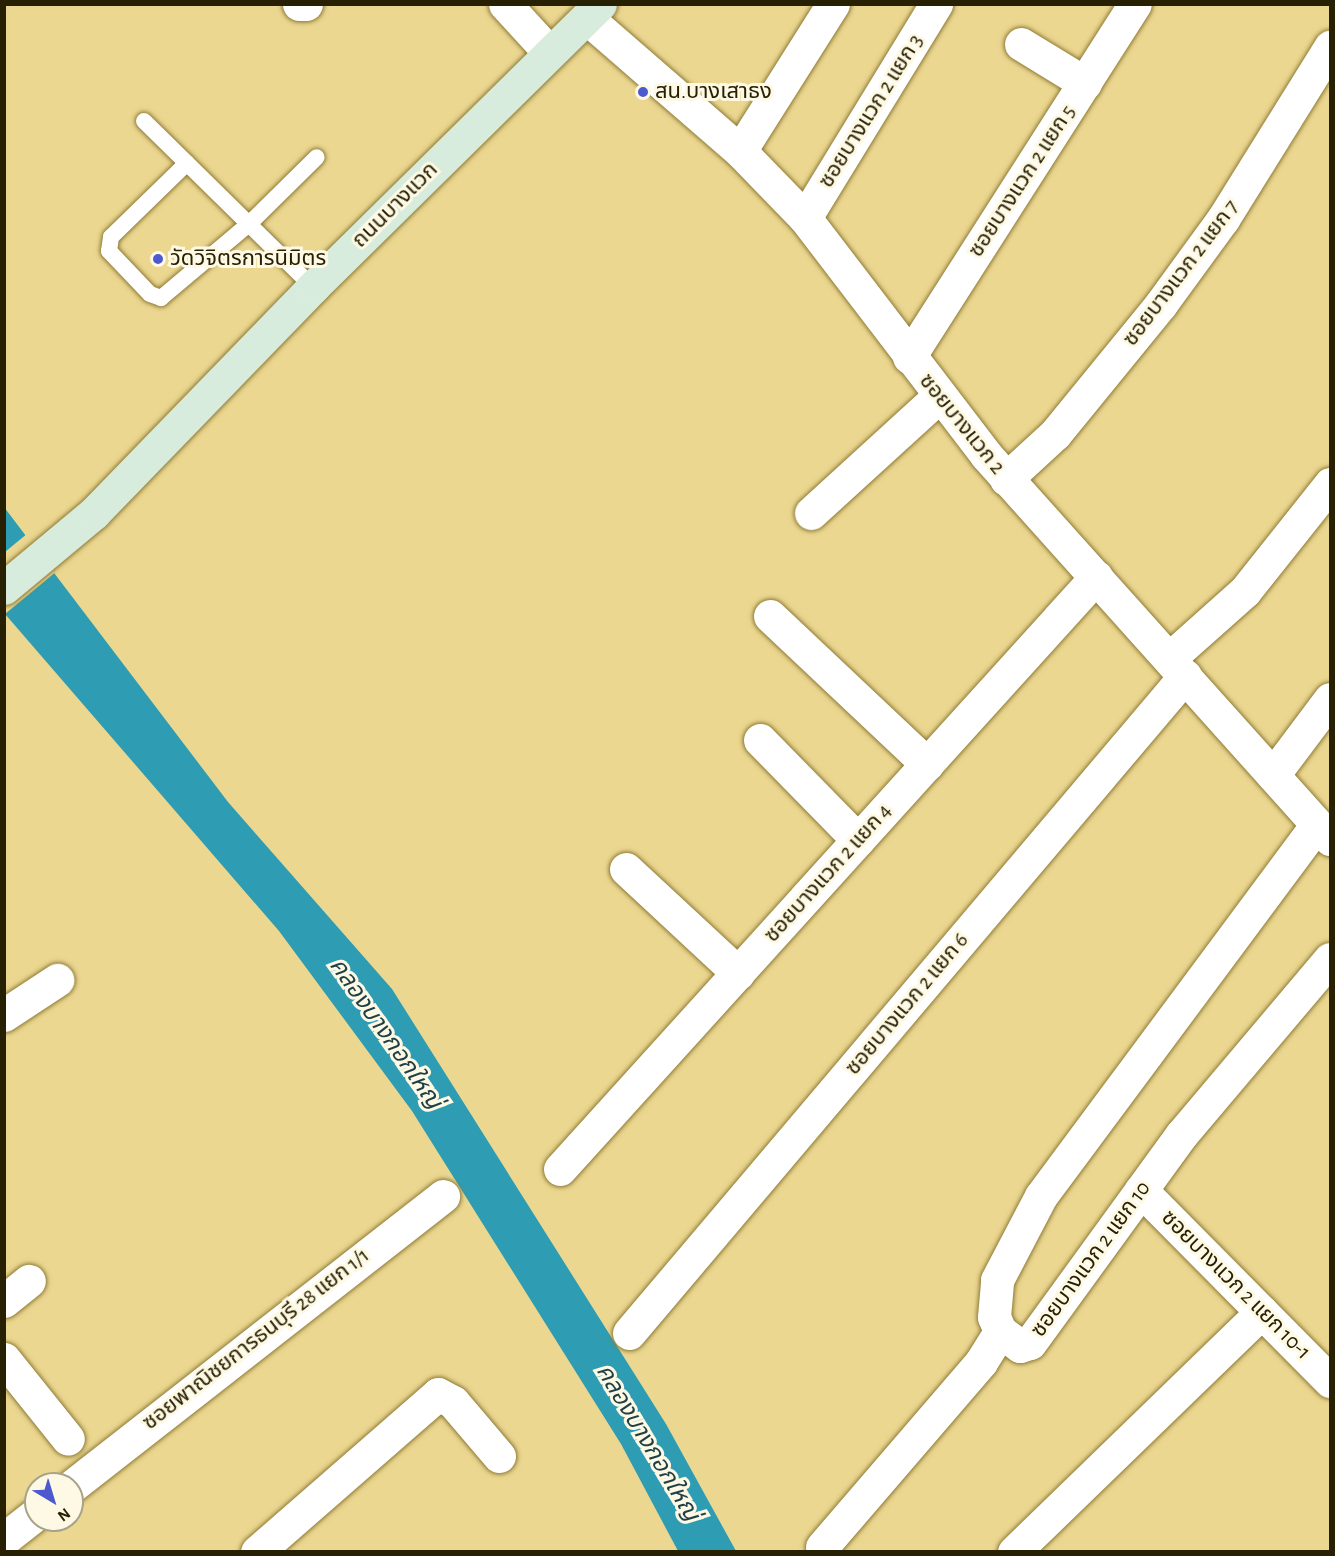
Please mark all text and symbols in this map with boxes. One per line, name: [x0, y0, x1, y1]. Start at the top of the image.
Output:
street label: ซอยบางแวก 2 แยก 3: [813, 29, 929, 193]
place label: สน.บางเสาธง: [655, 79, 772, 105]
marker: สน.บางเสาธง: [636, 85, 650, 99]
street label: ซอยบางแวก 2 แยก 5: [963, 100, 1081, 262]
street label: ถนนบางแวก: [347, 157, 443, 253]
street label: ซอยบางแวก 2 แยก 7: [1117, 195, 1245, 351]
place label: วัดวิจิตรการนิมิตร: [170, 246, 326, 272]
marker: วัดวิจิตรการนิมิตร: [151, 252, 165, 266]
street label: ซอยบางแวก 2: [913, 368, 1011, 480]
street label: ซอยบางแวก 2 แยก 4: [759, 798, 897, 948]
street label: ซอยบางแวก 2 แยก 6: [840, 927, 974, 1081]
water label: คลองบางกอกใหญ่: [322, 953, 448, 1115]
street label: ซอยบางแวก 2 แยก 10: [1026, 1176, 1156, 1342]
street label: ซอยบางแวก 2 แยก 10-1: [1156, 1205, 1316, 1365]
street label: ซอยพาณิชยการธนบุรี 28 แยก 1/1: [137, 1242, 375, 1436]
water label: คลองบางกอกใหญ่: [589, 1359, 705, 1527]
north arrow: [24, 1472, 84, 1532]
text: N: [55, 1505, 73, 1524]

